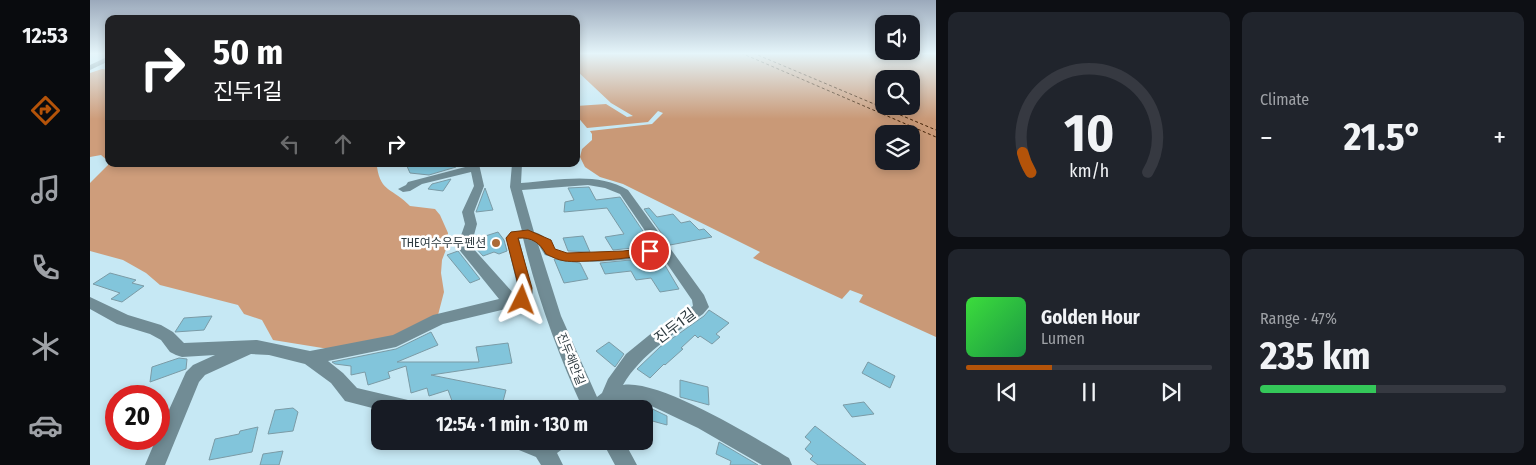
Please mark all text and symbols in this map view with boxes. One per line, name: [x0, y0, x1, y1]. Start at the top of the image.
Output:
map controls: [875, 15, 920, 170]
button: sound: [875, 15, 920, 60]
text: 12:53: [22, 22, 68, 49]
text: 50 m: [213, 31, 283, 73]
icon: right: [130, 35, 195, 100]
button: search: [875, 70, 920, 115]
text: 진두1길: [213, 78, 282, 105]
text: Climate: [1260, 90, 1309, 109]
icon: directions: [28, 93, 63, 128]
text: 10: [1064, 102, 1114, 165]
text: 21.5°: [1344, 114, 1422, 160]
text: −: [1260, 121, 1273, 154]
text: +: [1493, 121, 1506, 154]
button: layers: [875, 125, 920, 170]
icon: left: [276, 130, 304, 158]
icon: ahead: [329, 130, 357, 158]
icon: right: [382, 130, 410, 158]
text: km/h: [1069, 160, 1109, 182]
icon: music: [28, 172, 63, 207]
pin: [629, 230, 671, 272]
place label: THE여수우두펜션: [401, 236, 486, 250]
marker: THE여수우두펜션: [490, 237, 502, 249]
icon: arrive: [636, 237, 664, 265]
icon: phone: [28, 250, 63, 285]
position arrow: [495, 273, 547, 325]
street label: 진두1길: [651, 305, 699, 347]
text: Golden Hour: [1041, 306, 1140, 329]
text: Range · 47%: [1260, 309, 1337, 328]
icon: climate: [28, 329, 63, 364]
text: Lumen: [1041, 329, 1085, 348]
street label: 진두해안길: [554, 331, 588, 387]
text: 235 km: [1260, 333, 1370, 379]
icon: previous: [993, 378, 1021, 406]
icon: pause: [1075, 378, 1103, 406]
icon: next: [1157, 378, 1185, 406]
speed limit sign: 20: [105, 385, 170, 450]
icon: car: [28, 408, 63, 443]
text: 12:54 · 1 min · 130 m: [436, 413, 588, 436]

